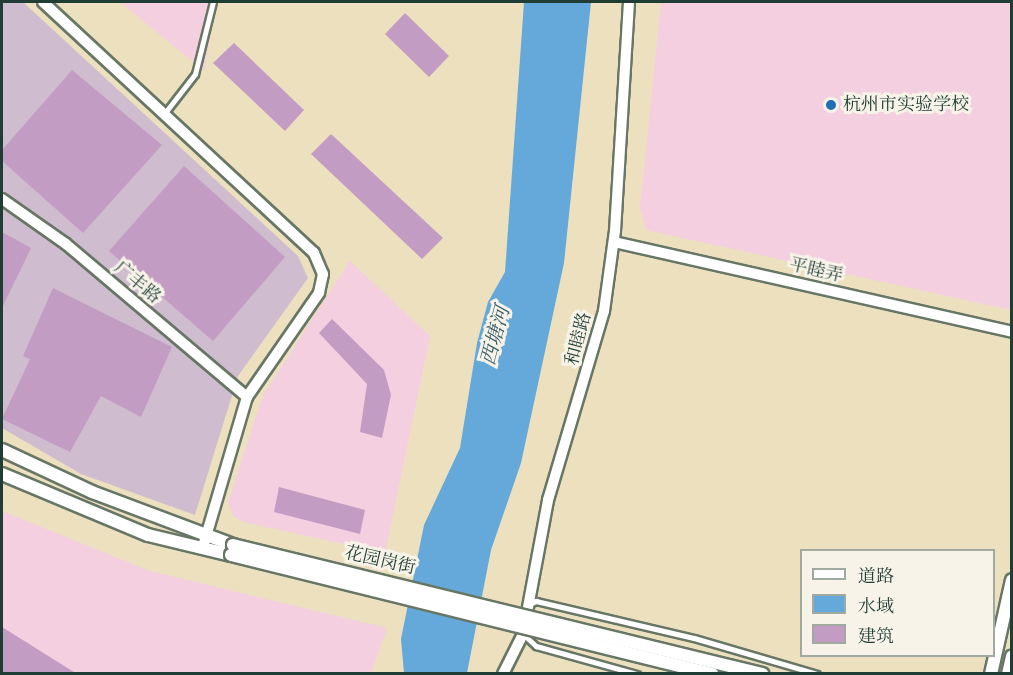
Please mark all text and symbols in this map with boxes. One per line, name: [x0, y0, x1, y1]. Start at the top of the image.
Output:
place label: 杭州市实验学校: [843, 94, 969, 116]
marker: 杭州市实验学校: [824, 98, 838, 112]
street label: 平睦弄: [787, 254, 845, 288]
street label: 广丰路: [109, 257, 165, 309]
water label: 西塘河: [477, 304, 515, 368]
street label: 和睦路: [562, 310, 596, 368]
street label: 花园岗街: [342, 542, 418, 580]
legend: [800, 549, 995, 657]
text: 道路: [858, 565, 894, 588]
text: 水域: [858, 595, 894, 618]
text: 建筑: [858, 625, 894, 648]

